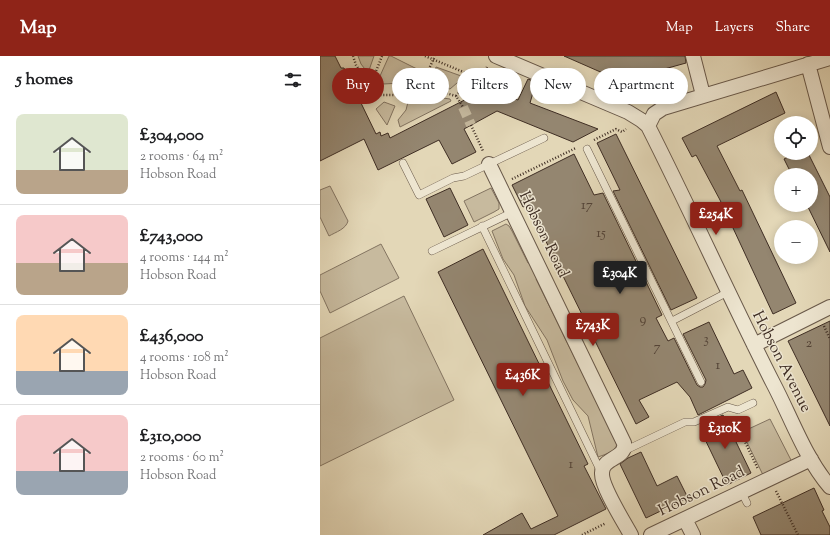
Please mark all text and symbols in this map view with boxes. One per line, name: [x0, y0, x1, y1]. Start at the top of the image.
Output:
text: Map: [20, 15, 57, 42]
text: Map: [666, 18, 693, 38]
text: Layers: [715, 18, 753, 38]
text: Share: [775, 18, 810, 38]
text: 5 homes: [16, 68, 73, 92]
chip: Buy: [332, 68, 384, 104]
chip: Rent: [392, 68, 449, 104]
chip: Filters: [457, 68, 522, 104]
chip: New: [530, 68, 586, 104]
chip: Apartment: [594, 68, 688, 104]
icon: filters: [282, 69, 304, 91]
map controls: [774, 116, 818, 264]
button: locate: [774, 116, 818, 160]
text: £304,000: [140, 124, 204, 148]
icon: home: [48, 130, 96, 178]
text: 2 rooms · 64 m²: [140, 148, 223, 166]
text: Hobson Road: [140, 166, 216, 184]
button: +: [774, 168, 818, 212]
street label: Hobson Road: [512, 188, 574, 282]
house number: 17: [581, 196, 593, 216]
pin: £254K: [688, 202, 744, 236]
text: £254K: [699, 206, 733, 224]
button: −: [774, 220, 818, 264]
house number: 15: [596, 224, 606, 244]
text: £743,000: [140, 225, 203, 249]
icon: home: [48, 231, 96, 279]
text: 4 rooms · 144 m²: [140, 249, 229, 267]
pin: £304K: [592, 261, 648, 295]
text: £304K: [603, 265, 637, 283]
text: Hobson Road: [140, 267, 216, 285]
street label: Hobson Avenue: [745, 307, 817, 417]
house number: 9: [640, 310, 647, 330]
pin: £743K: [565, 313, 621, 347]
text: £743K: [576, 317, 610, 335]
text: £436,000: [140, 325, 204, 349]
house number: 3: [703, 330, 709, 350]
icon: home: [48, 331, 96, 379]
house number: 2: [806, 334, 813, 354]
house number: 7: [653, 338, 661, 358]
text: 4 rooms · 108 m²: [140, 349, 229, 367]
house number: 1: [716, 356, 721, 376]
pin: £436K: [495, 363, 551, 397]
text: Hobson Road: [140, 367, 216, 385]
text: £436K: [506, 367, 540, 385]
pin: £310K: [697, 416, 753, 450]
text: £310K: [708, 420, 742, 438]
text: £310,000: [140, 425, 201, 449]
icon: home: [48, 431, 96, 479]
text: 2 rooms · 60 m²: [140, 449, 224, 467]
house number: 1: [569, 455, 574, 475]
street label: Hobson Road: [655, 461, 749, 523]
text: Hobson Road: [140, 467, 216, 485]

